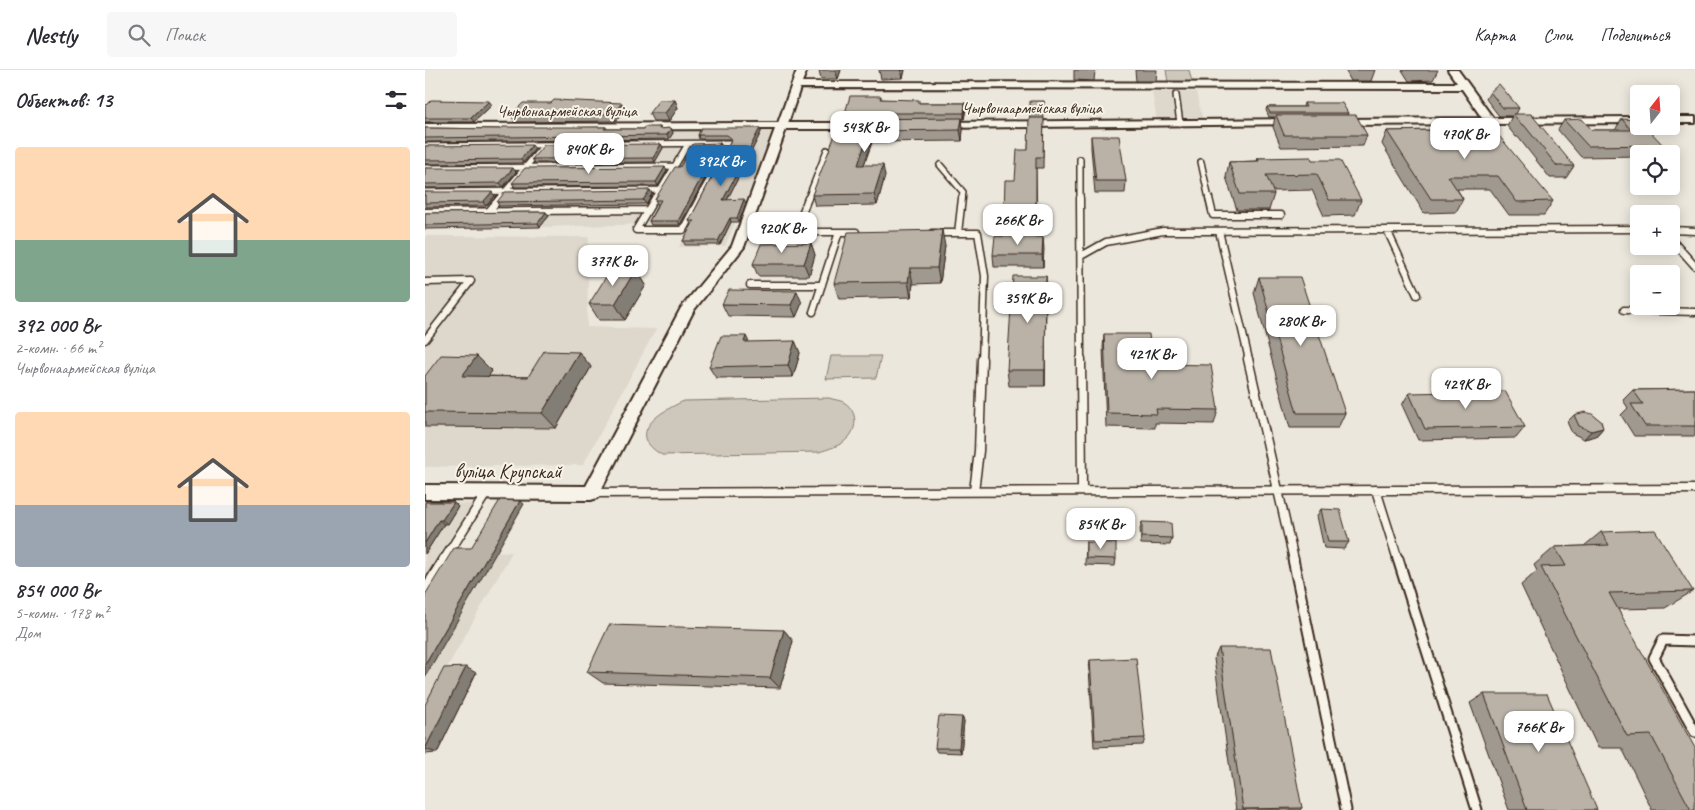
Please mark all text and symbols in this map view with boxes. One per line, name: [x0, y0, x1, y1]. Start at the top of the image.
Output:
search box: [107, 12, 457, 57]
text: Nestly: [25, 20, 77, 50]
icon: search: [125, 21, 153, 49]
text: Поиск: [165, 23, 205, 47]
text: Карта: [1474, 24, 1515, 46]
text: Слои: [1543, 24, 1572, 46]
text: Поделиться: [1600, 24, 1670, 46]
north arrow: [1630, 85, 1680, 135]
map controls: [1630, 85, 1680, 315]
icon: filters: [382, 86, 410, 114]
text: Объектов: 13: [15, 87, 112, 113]
street label: Чырвонаармейская вуліца: [962, 98, 1103, 118]
street label: Чырвонаармейская вуліца: [497, 101, 638, 121]
pin: 543K Br: [819, 111, 911, 153]
text: 543K Br: [841, 117, 889, 137]
pin: 470K Br: [1419, 118, 1511, 160]
text: 470K Br: [1441, 124, 1489, 144]
pin: 840K Br: [543, 132, 635, 175]
text: 840K Br: [565, 139, 613, 159]
pin: 392K Br: [675, 144, 767, 187]
button: locate: [1630, 145, 1680, 195]
text: 392K Br: [697, 151, 745, 171]
icon: home: [168, 180, 258, 270]
pin: 266K Br: [972, 204, 1064, 246]
button: +: [1630, 205, 1680, 255]
text: 266K Br: [994, 210, 1042, 230]
pin: 920K Br: [736, 212, 828, 254]
text: 920K Br: [758, 218, 806, 238]
pin: 377K Br: [567, 244, 659, 287]
text: 377K Br: [589, 251, 637, 271]
button: −: [1630, 265, 1680, 315]
pin: 359K Br: [982, 282, 1074, 324]
text: 359K Br: [1004, 288, 1052, 308]
pin: 280K Br: [1255, 304, 1347, 347]
text: 280K Br: [1277, 311, 1325, 331]
text: 392 000 Br: [15, 312, 100, 338]
text: 2-комн. · 66 m²: [15, 338, 101, 358]
pin: 421K Br: [1106, 338, 1198, 380]
text: 421K Br: [1128, 344, 1176, 364]
text: Чырвонаармейская вуліца: [15, 358, 155, 378]
pin: 429K Br: [1420, 368, 1512, 410]
text: 429K Br: [1442, 374, 1490, 394]
icon: home: [168, 445, 258, 535]
street label: вуліца Крупскай: [455, 459, 563, 484]
pin: 854K Br: [1055, 508, 1147, 550]
text: 854K Br: [1077, 514, 1125, 534]
text: 854 000 Br: [15, 577, 100, 603]
text: 5-комн. · 178 m²: [15, 603, 108, 623]
text: Дом: [15, 623, 41, 643]
pin: 766K Br: [1493, 710, 1585, 753]
text: 766K Br: [1515, 717, 1563, 737]

